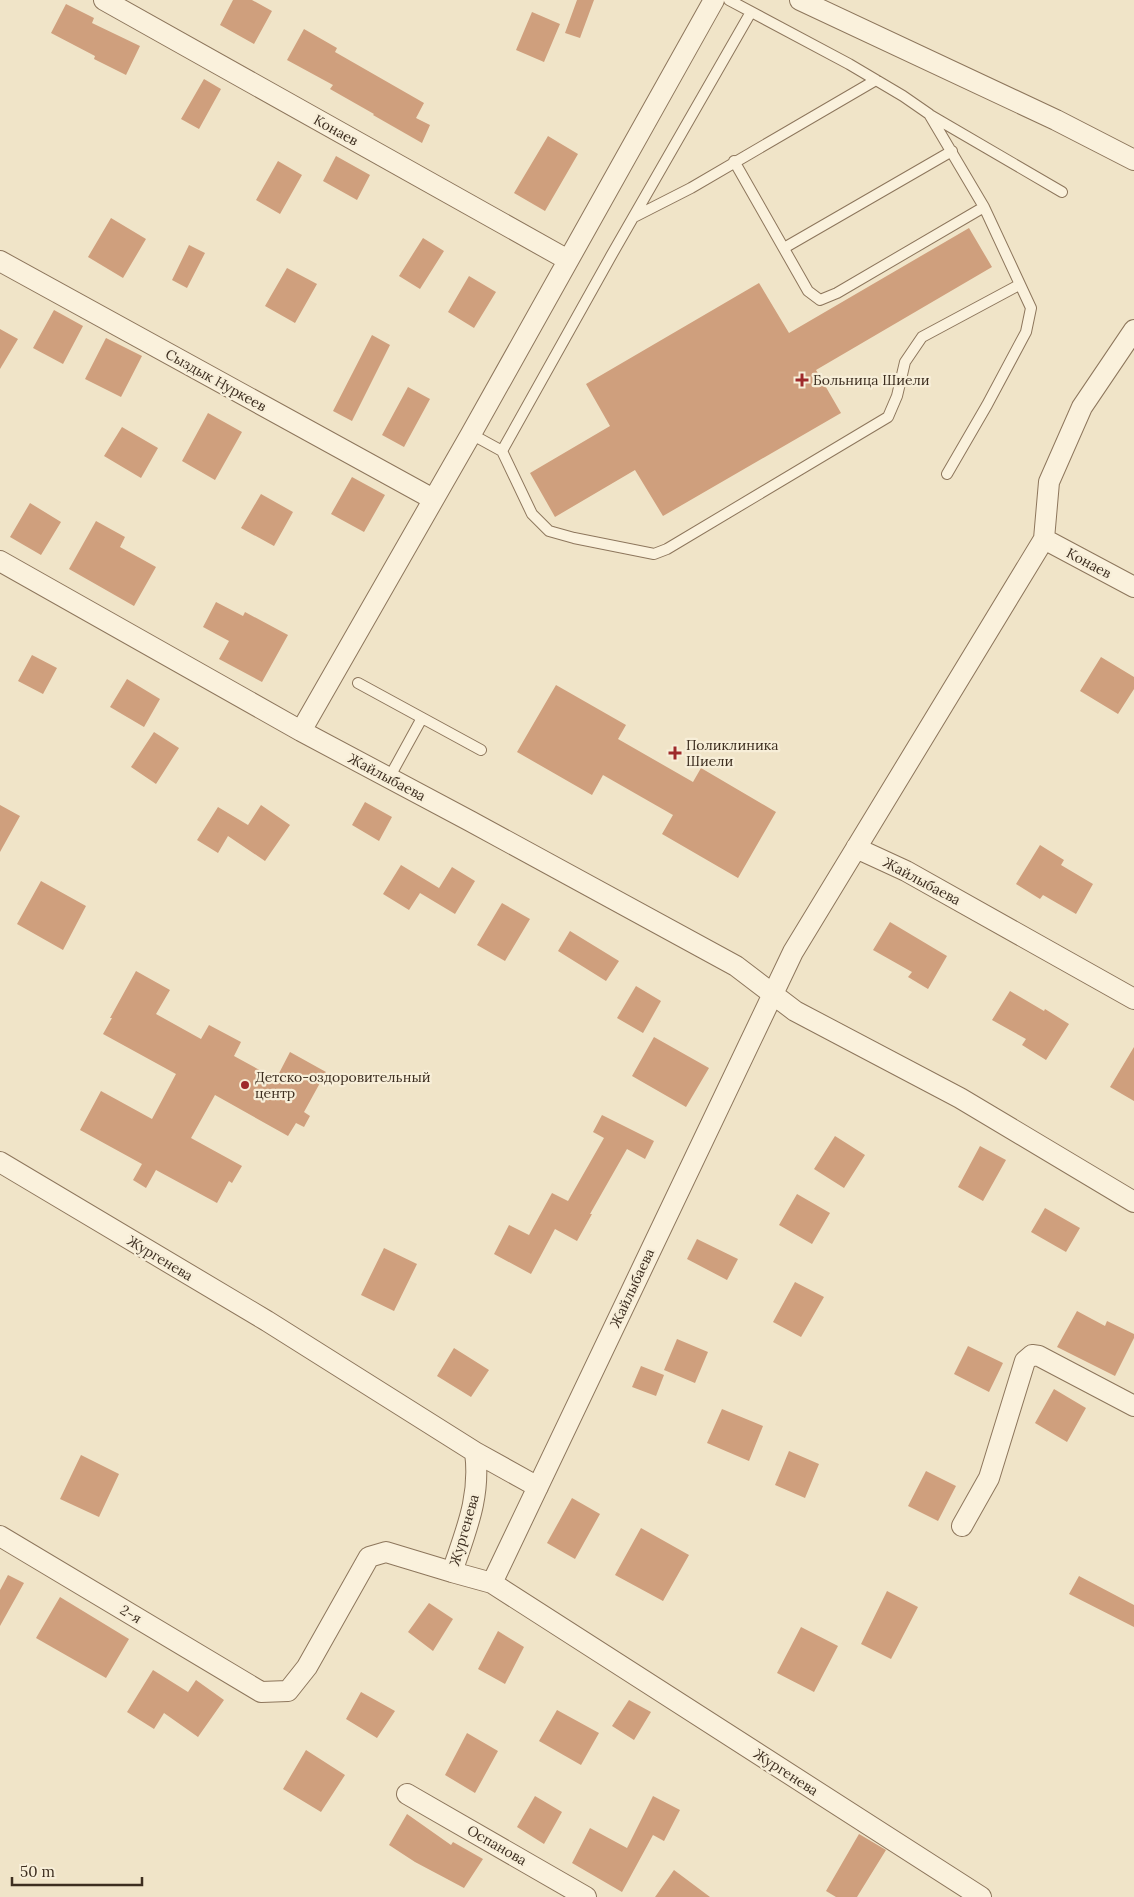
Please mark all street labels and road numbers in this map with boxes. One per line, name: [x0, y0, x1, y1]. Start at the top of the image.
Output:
street label: Конаев: [310, 110, 362, 150]
street label: Сыздык Нуркеев: [162, 345, 270, 415]
street label: Конаев: [1063, 544, 1115, 582]
street label: Жайлыбаева: [345, 749, 429, 805]
street label: Жайлыбаева: [880, 853, 964, 909]
street label: Жургенева: [124, 1231, 196, 1285]
street label: Жайлыбаева: [606, 1246, 658, 1330]
street label: Жургенева: [445, 1492, 483, 1568]
street label: 2-я: [117, 1601, 145, 1627]
street label: Жургенева: [750, 1744, 822, 1800]
street label: Оспанова: [464, 1821, 530, 1869]

